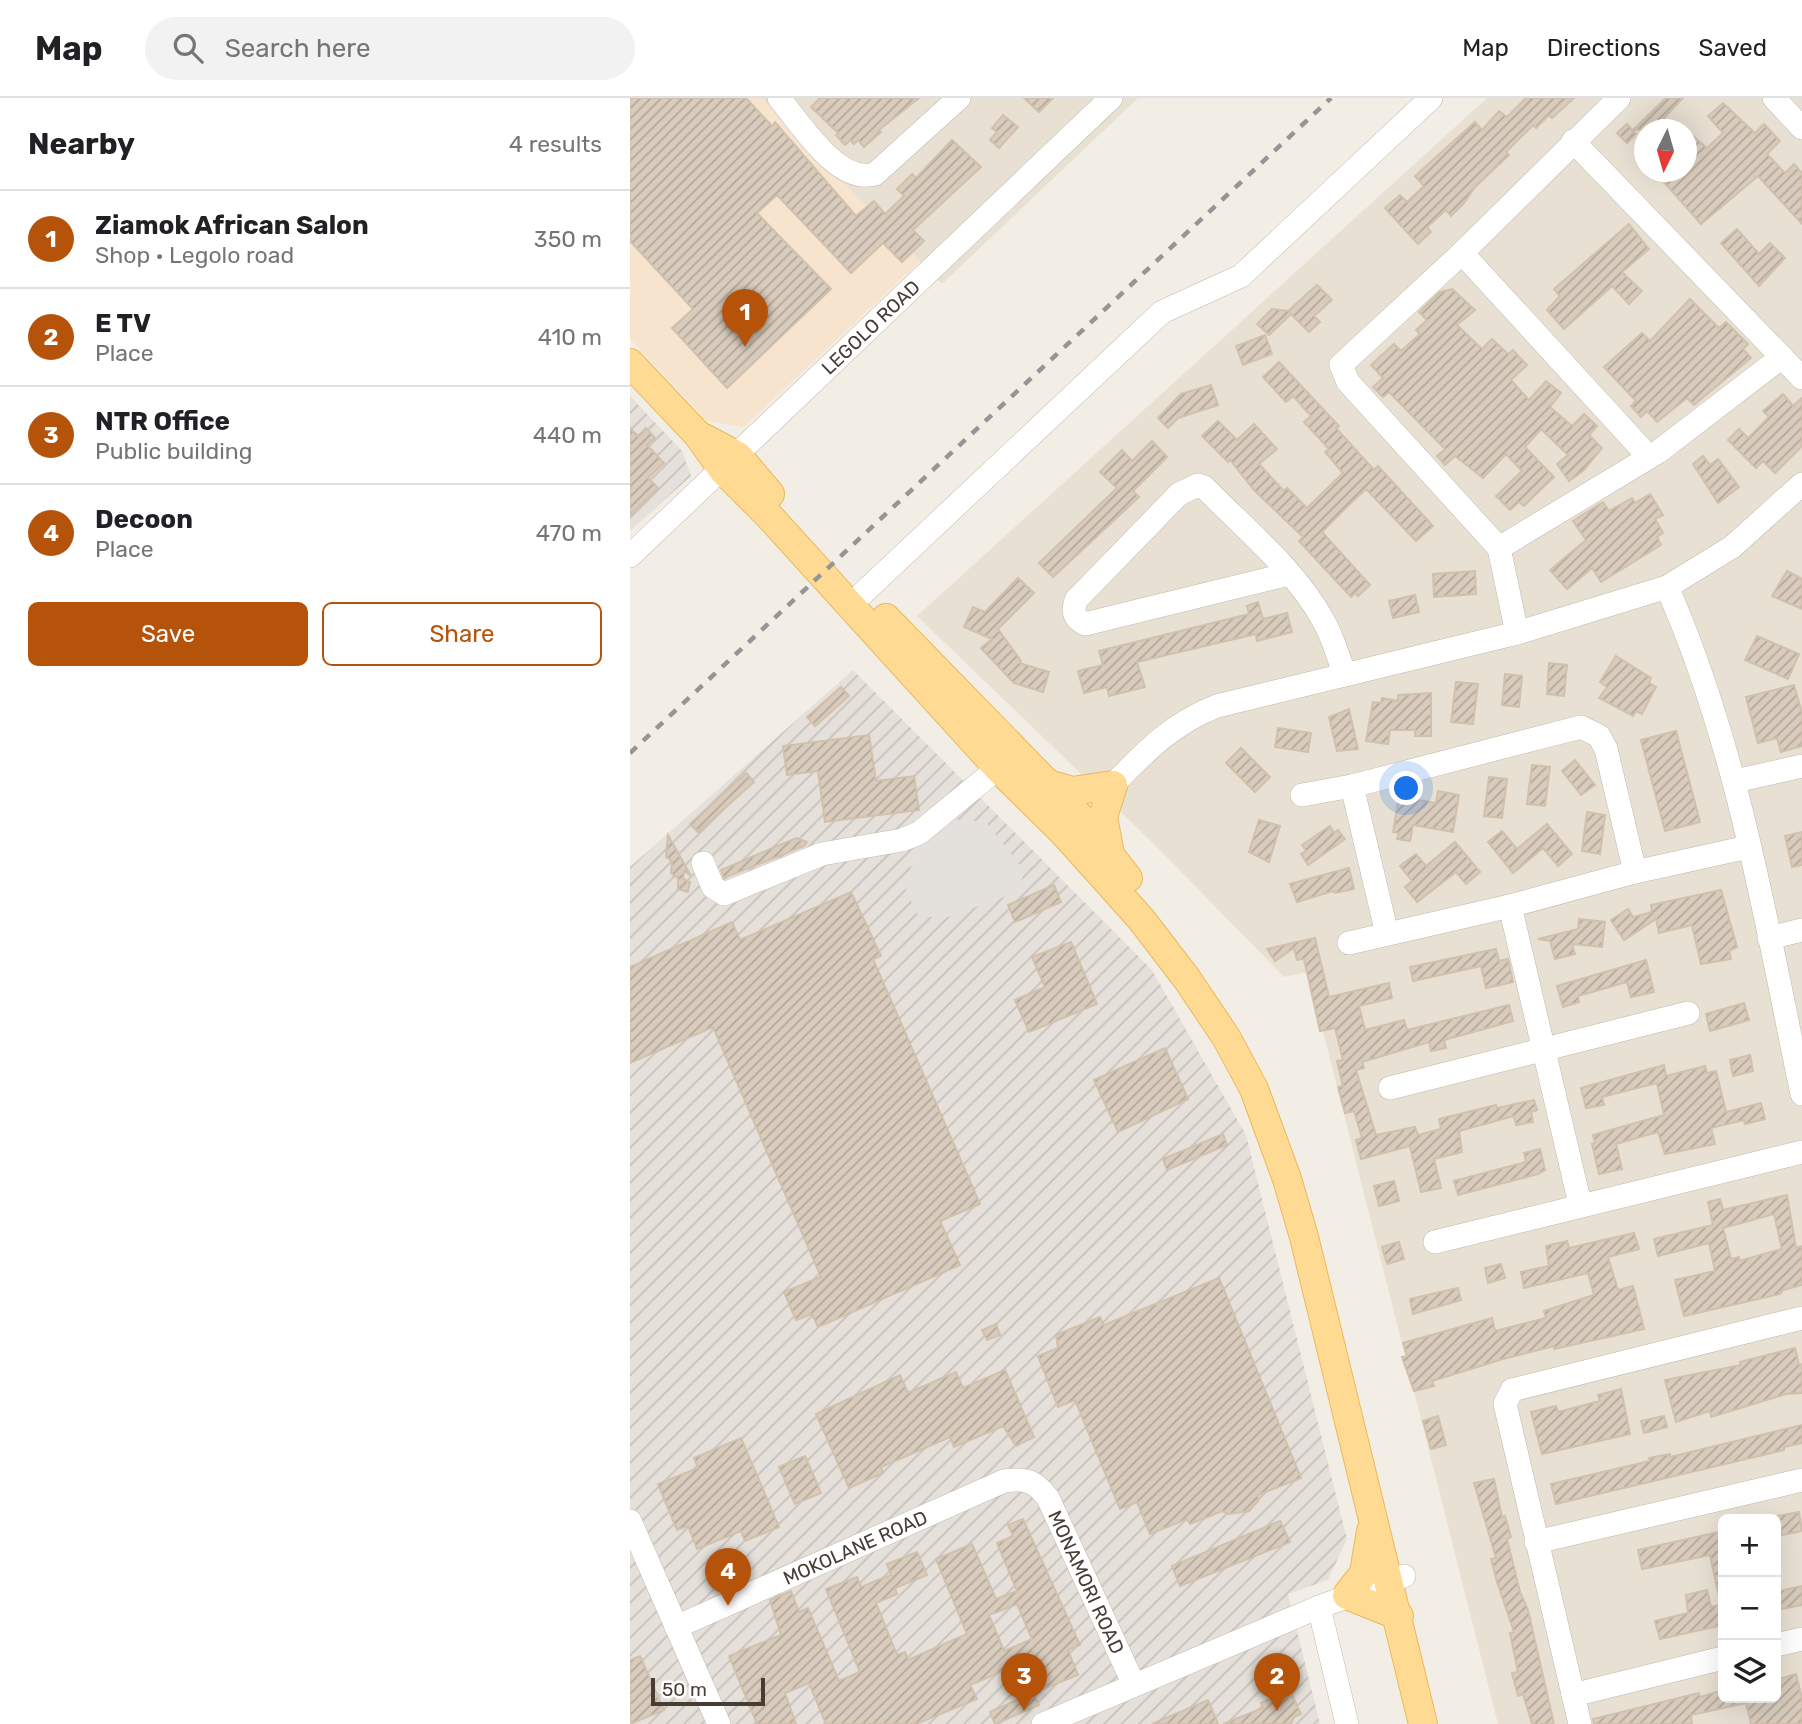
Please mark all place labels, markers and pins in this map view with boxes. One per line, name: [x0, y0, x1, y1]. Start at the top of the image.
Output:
pin: 1: [722, 289, 768, 347]
pin: 4: [705, 1548, 751, 1606]
pin: 3: [1001, 1653, 1047, 1711]
pin: 2: [1254, 1653, 1300, 1711]

